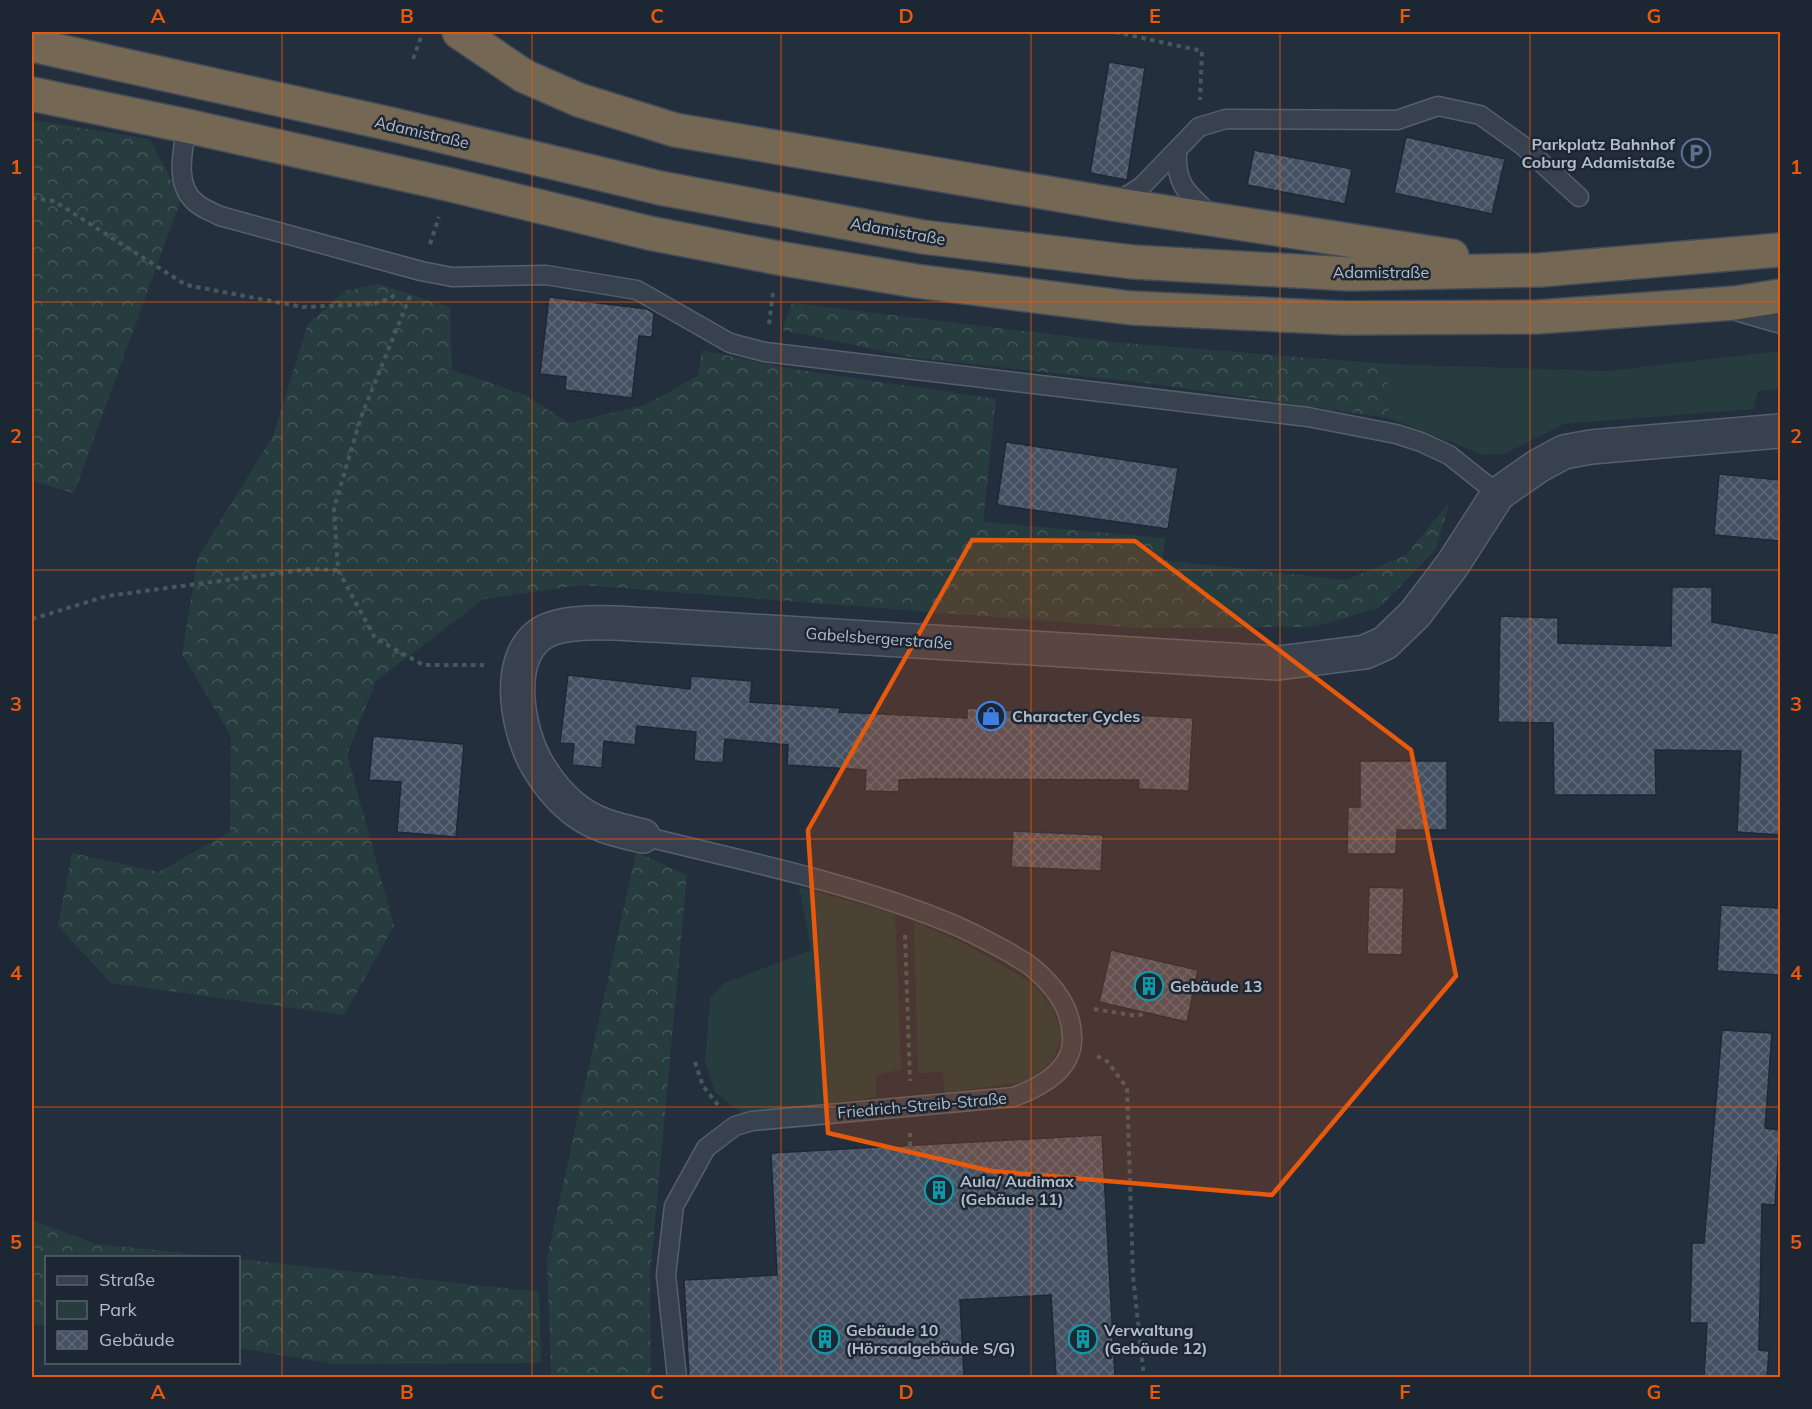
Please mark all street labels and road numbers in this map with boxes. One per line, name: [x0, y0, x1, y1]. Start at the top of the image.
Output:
street label: Adamistraße: [373, 111, 471, 153]
street label: Adamistraße: [849, 213, 947, 249]
street label: Adamistraße: [1333, 262, 1429, 282]
street label: Gabelsbergerstraße: [805, 623, 953, 653]
street label: Friedrich-Streib-Straße: [836, 1088, 1008, 1122]

